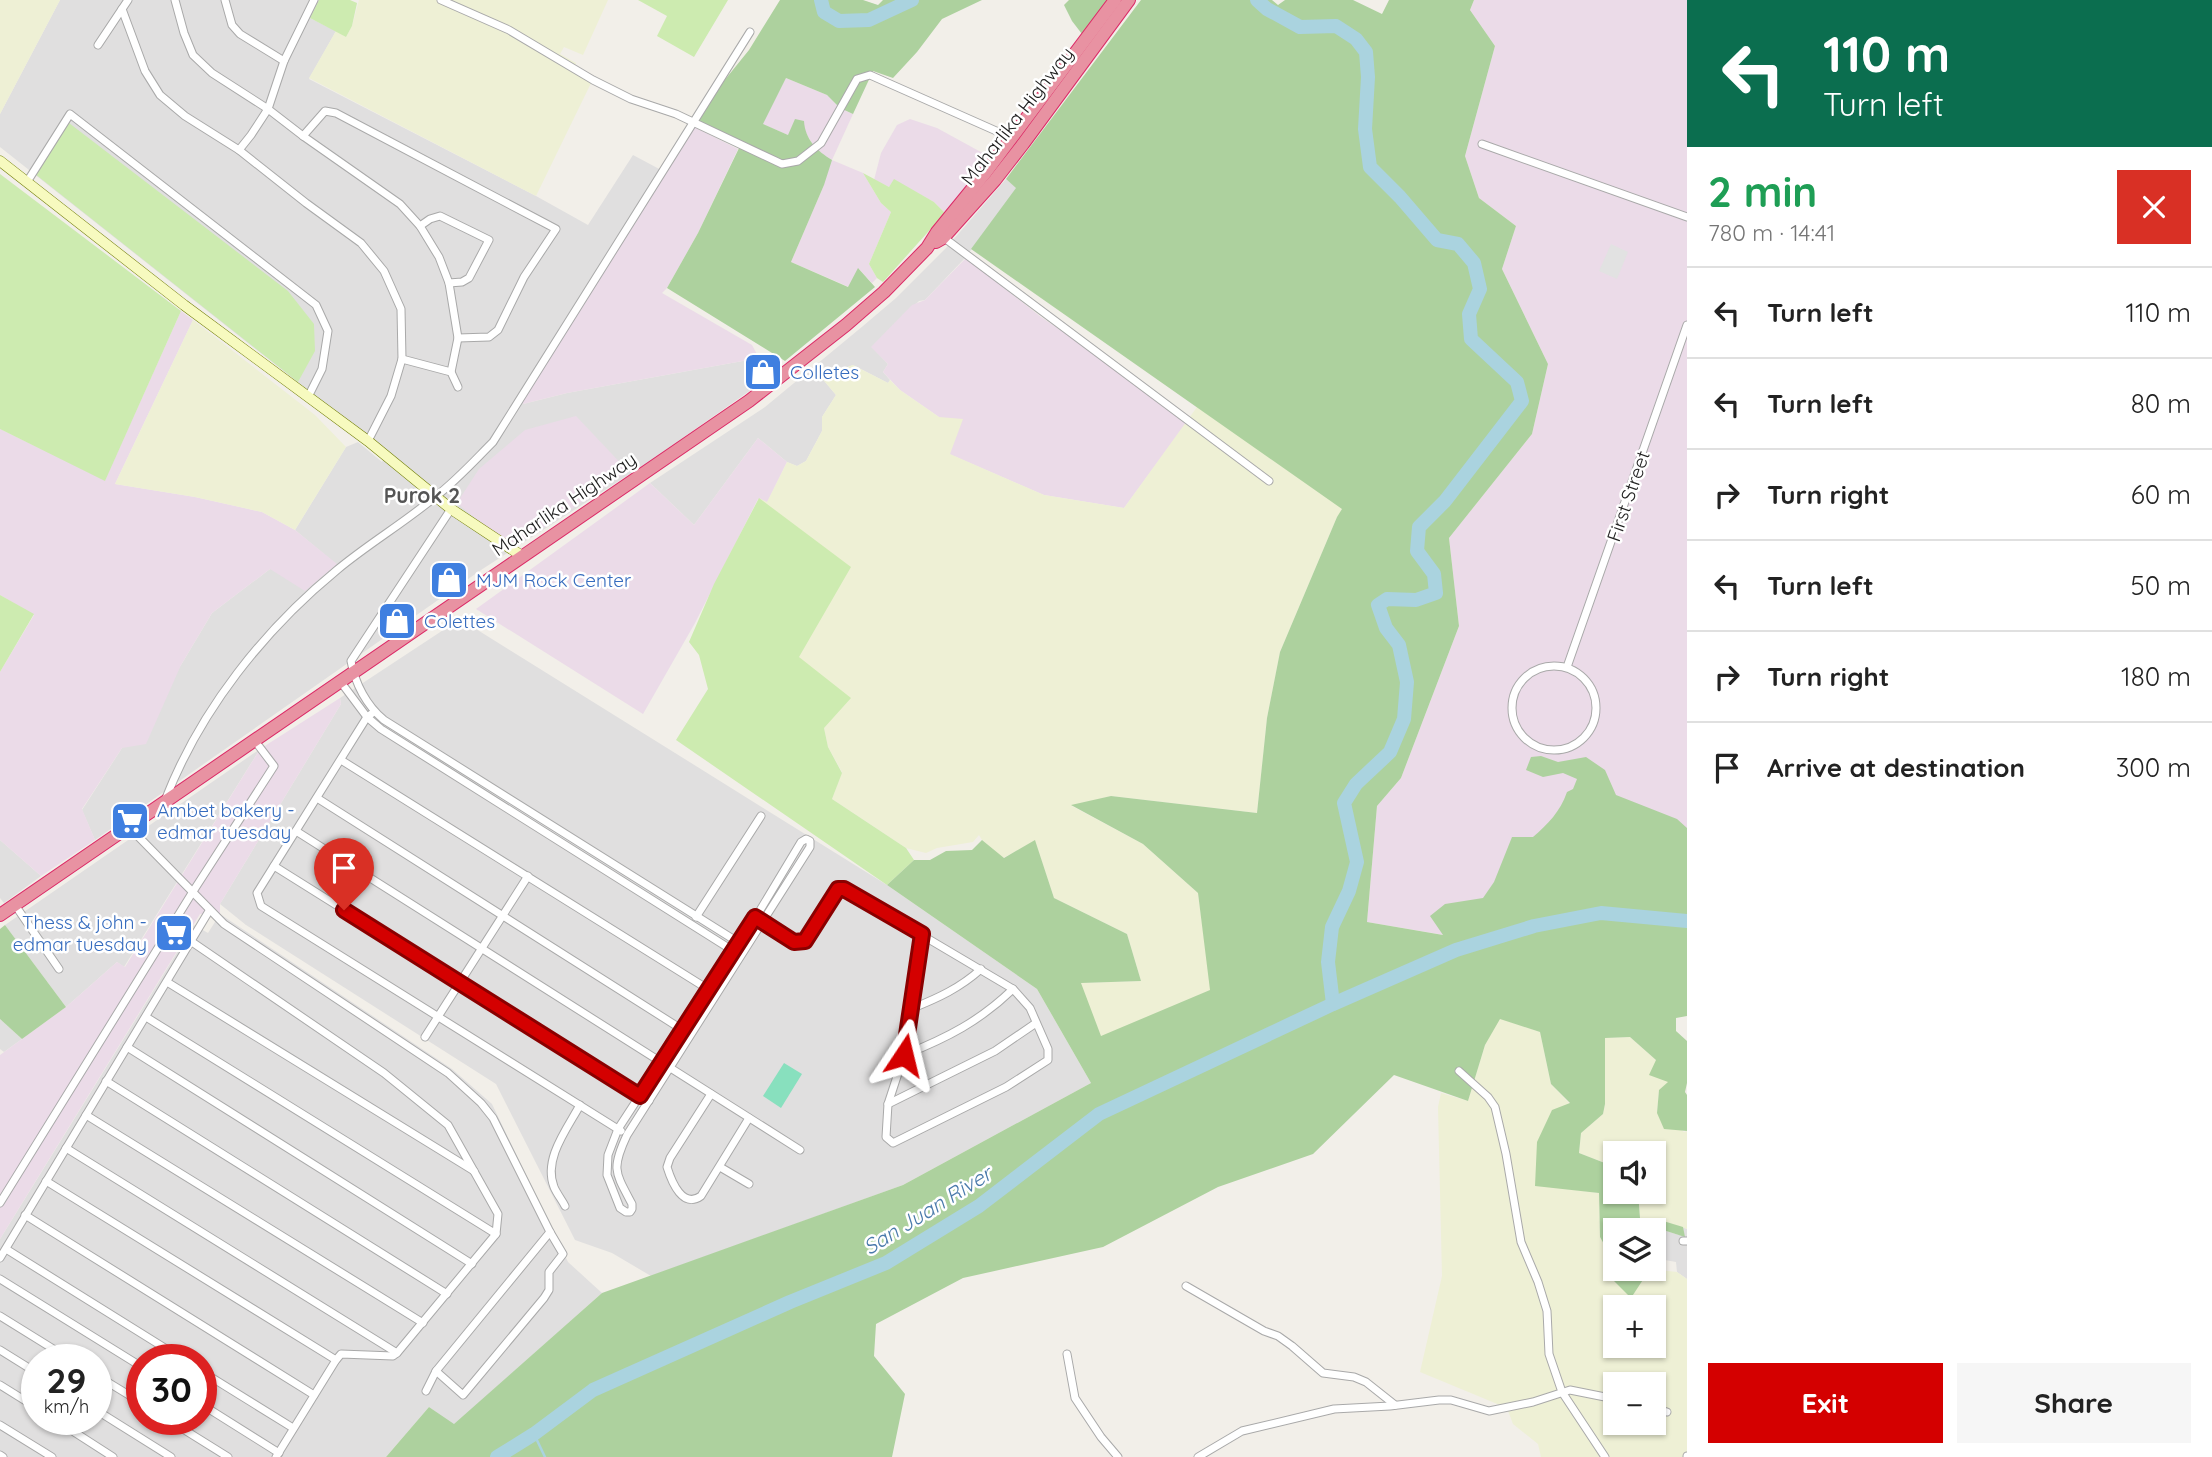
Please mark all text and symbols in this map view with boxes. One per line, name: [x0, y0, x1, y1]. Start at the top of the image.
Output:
text: 110 m: [1823, 23, 1950, 84]
icon: left: [1708, 28, 1799, 119]
street label: Maharlika Highway: [955, 42, 1079, 190]
text: Turn left: [1823, 84, 1944, 124]
text: 2 min: [1708, 165, 1817, 218]
button: close: [2117, 170, 2191, 244]
text: 780 m · 14:41: [1708, 218, 1835, 247]
icon: left: [1708, 294, 1746, 332]
text: Turn left: [1767, 296, 1874, 329]
text: 110 m: [2125, 296, 2191, 329]
shop icon: Colletes: [742, 351, 784, 393]
place label: Colletes: [790, 360, 859, 384]
icon: left: [1708, 385, 1746, 423]
text: Turn left: [1767, 387, 1874, 420]
text: 80 m: [2131, 387, 2191, 420]
street label: Maharlika Highway: [487, 447, 641, 561]
street label: First Street: [1601, 447, 1655, 545]
icon: right: [1708, 476, 1746, 514]
text: Turn right: [1767, 478, 1889, 511]
text: 60 m: [2131, 478, 2191, 511]
district label: Purok 2: [384, 482, 460, 508]
shop icon: MJM Rock Center: [428, 559, 470, 601]
icon: left: [1708, 567, 1746, 605]
place label: MJM Rock Center: [476, 568, 632, 592]
text: Turn left: [1767, 569, 1874, 602]
text: 50 m: [2131, 569, 2191, 602]
shop icon: Colettes: [376, 600, 418, 642]
place label: Colettes: [424, 609, 495, 633]
icon: right: [1708, 658, 1746, 696]
text: Turn right: [1767, 660, 1889, 693]
text: 180 m: [2121, 660, 2191, 693]
icon: arrive: [1708, 749, 1746, 787]
text: Arrive at destination: [1767, 751, 2025, 784]
text: 300 m: [2116, 751, 2191, 784]
place label: Ambet bakery - edmar tuesday: [157, 798, 295, 844]
supermarket icon: Ambet bakery - edmar tuesday: [109, 800, 151, 842]
pin: [314, 838, 374, 910]
icon: arrive: [325, 849, 363, 887]
place label: Thess & john - edmar tuesday: [13, 910, 147, 956]
supermarket icon: Thess & john - edmar tuesday: [153, 912, 195, 954]
position arrow: [867, 1018, 941, 1092]
map controls: [1603, 1141, 1666, 1435]
button: sound: [1603, 1141, 1666, 1204]
water label: San Juan River: [858, 1159, 998, 1260]
button: layers: [1603, 1218, 1666, 1281]
button: +: [1603, 1295, 1666, 1358]
speed limit sign: 30: [126, 1344, 217, 1435]
text: 29: [47, 1358, 86, 1402]
button: Exit: [1708, 1363, 1943, 1443]
button: Share: [1957, 1363, 2191, 1443]
button: −: [1603, 1372, 1666, 1435]
text: km/h: [44, 1395, 89, 1418]

